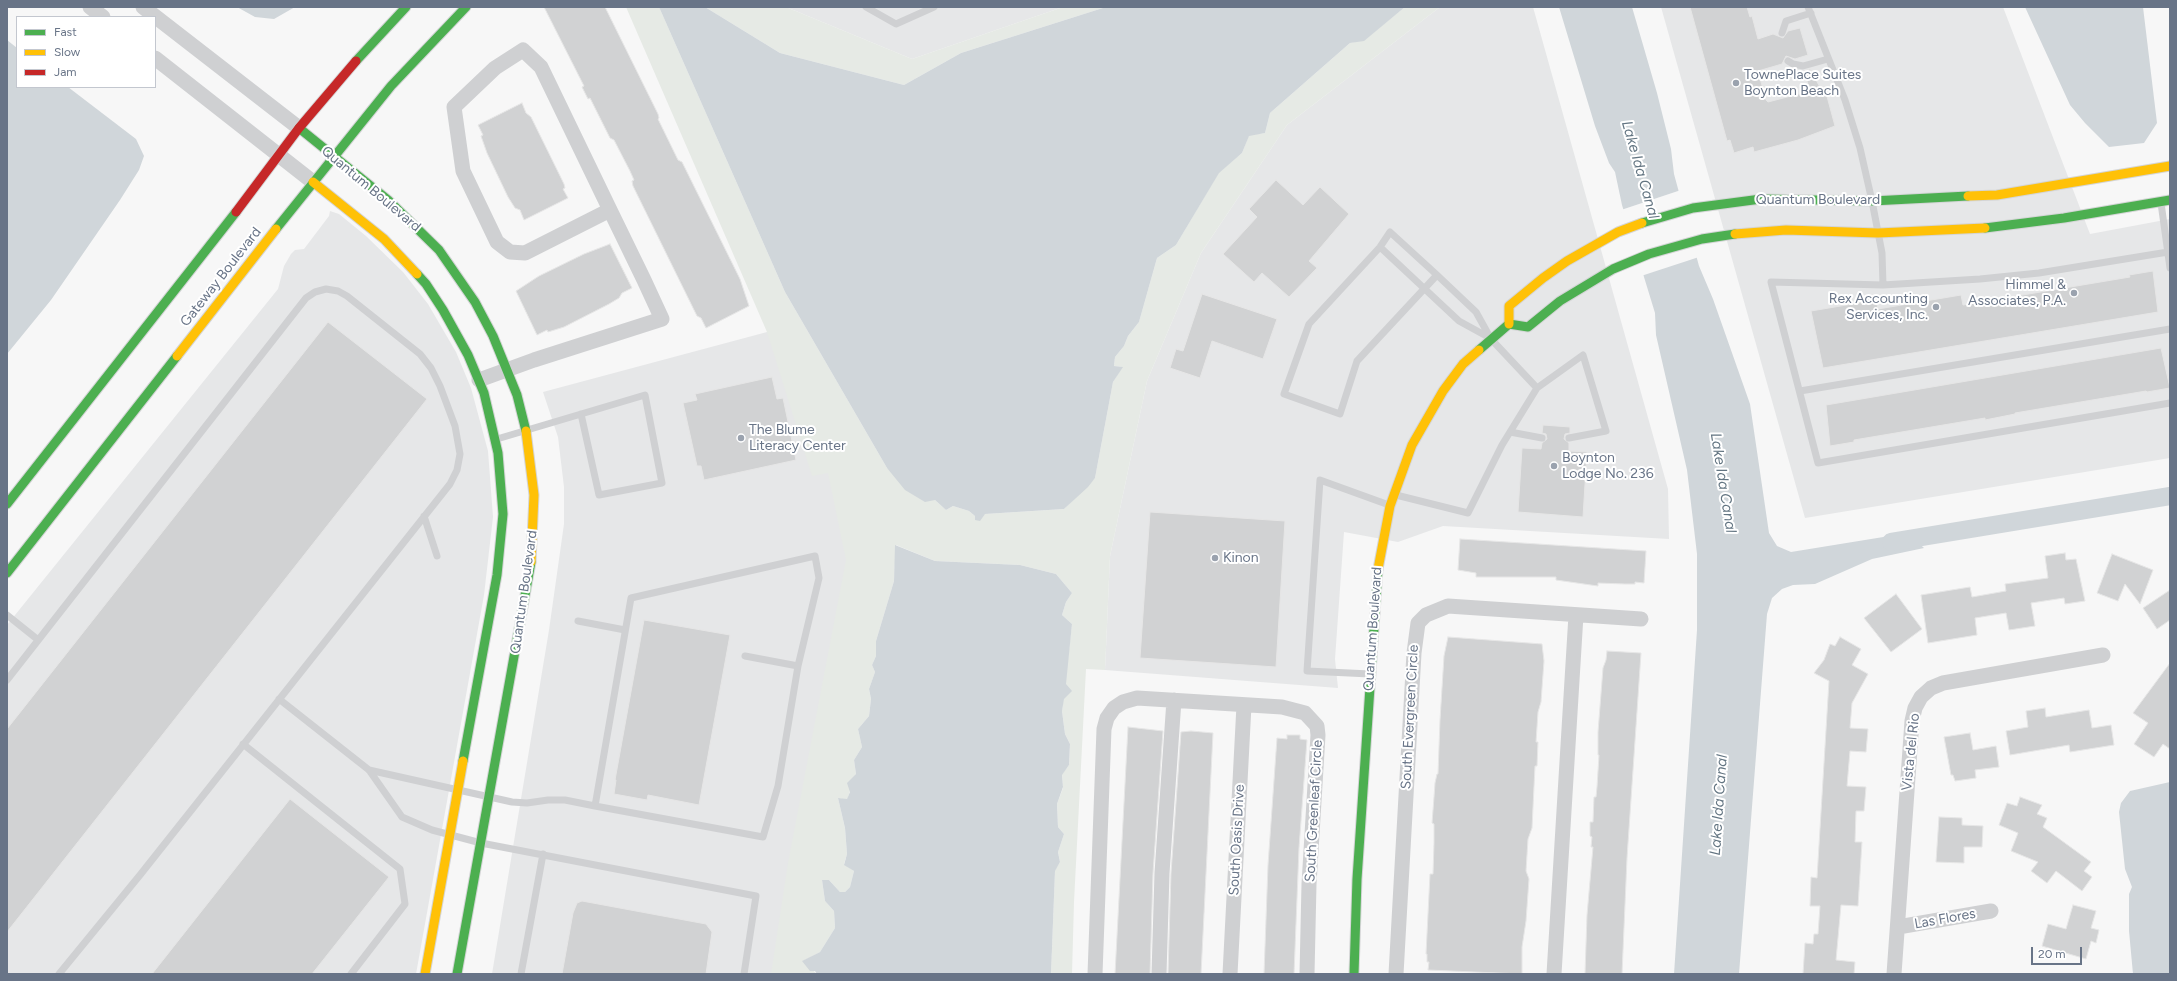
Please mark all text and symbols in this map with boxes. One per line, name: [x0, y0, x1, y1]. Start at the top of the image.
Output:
legend: [16, 16, 156, 88]
text: Fast: [54, 25, 77, 39]
text: Slow: [54, 45, 80, 59]
text: Jam: [54, 65, 77, 79]
place label: TownePlace Suites Boynton Beach: [1744, 67, 1861, 100]
marker: TownePlace Suites Boynton Beach: [1731, 78, 1741, 88]
water label: Lake Ida Canal: [1617, 119, 1663, 221]
street label: Quantum Boulevard: [318, 143, 424, 235]
street label: Quantum Boulevard: [1756, 192, 1880, 208]
street label: Gateway Boulevard: [177, 224, 265, 330]
place label: Himmel & Associates, P.A.: [1968, 277, 2066, 310]
marker: Himmel & Associates, P.A.: [2069, 288, 2079, 298]
place label: Rex Accounting Services, Inc.: [1829, 291, 1928, 324]
marker: Rex Accounting Services, Inc.: [1931, 302, 1941, 312]
place label: The Blume Literacy Center: [749, 422, 846, 454]
water label: Lake Ida Canal: [1706, 432, 1740, 534]
marker: The Blume Literacy Center: [736, 433, 746, 443]
place label: Boynton Lodge No. 236: [1562, 450, 1654, 482]
marker: Boynton Lodge No. 236: [1549, 461, 1559, 471]
street label: Quantum Boulevard: [507, 529, 541, 655]
place label: Kinon: [1223, 550, 1259, 566]
marker: Kinon: [1210, 553, 1220, 563]
street label: Quantum Boulevard: [1360, 566, 1386, 692]
street label: South Evergreen Circle: [1398, 644, 1422, 790]
street label: Vista del Rio: [1899, 712, 1923, 792]
street label: South Greenleaf Circle: [1302, 739, 1326, 883]
water label: Lake Ida Canal: [1706, 754, 1732, 856]
street label: South Oasis Drive: [1226, 784, 1248, 896]
street label: Las Flores: [1913, 905, 1977, 933]
scale bar: [2033, 939, 2084, 965]
text: 20 m: [2038, 947, 2066, 961]

